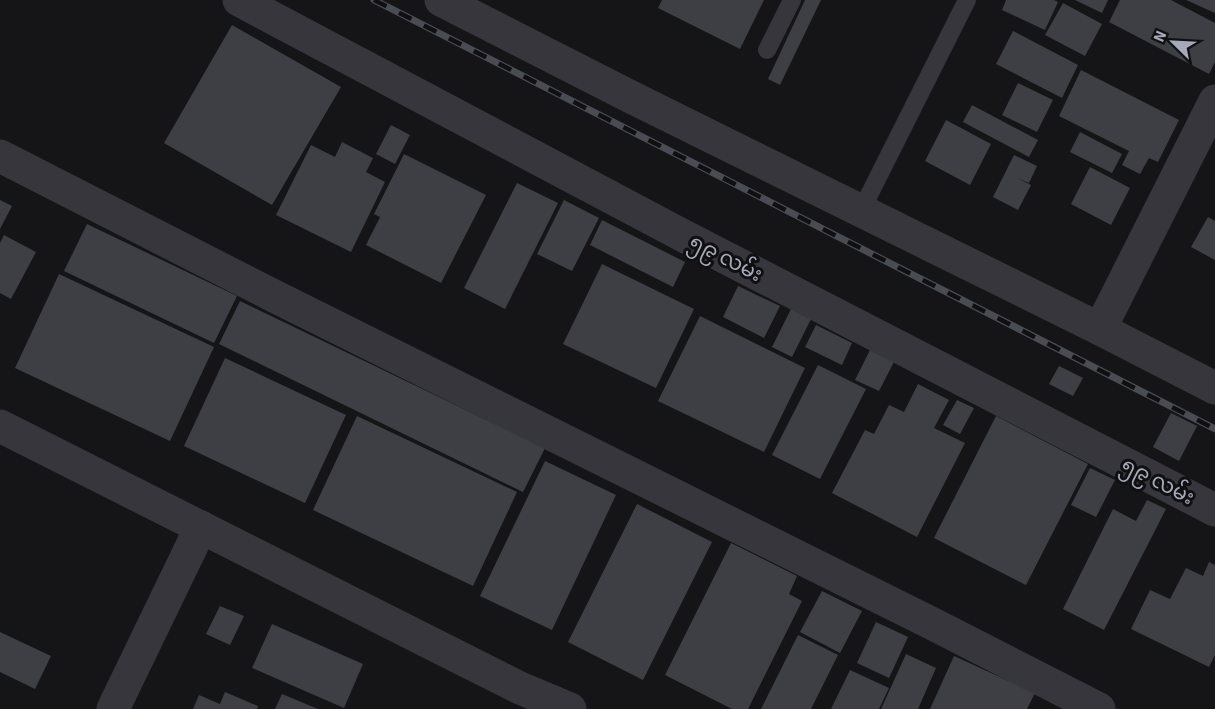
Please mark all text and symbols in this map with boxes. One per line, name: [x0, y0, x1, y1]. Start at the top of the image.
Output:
north arrow: [1143, 12, 1203, 72]
text: N: [1148, 27, 1172, 46]
street label: ၅၉ လမ်း: [683, 226, 768, 291]
street label: ၅၉ လမ်း: [1115, 449, 1200, 514]

